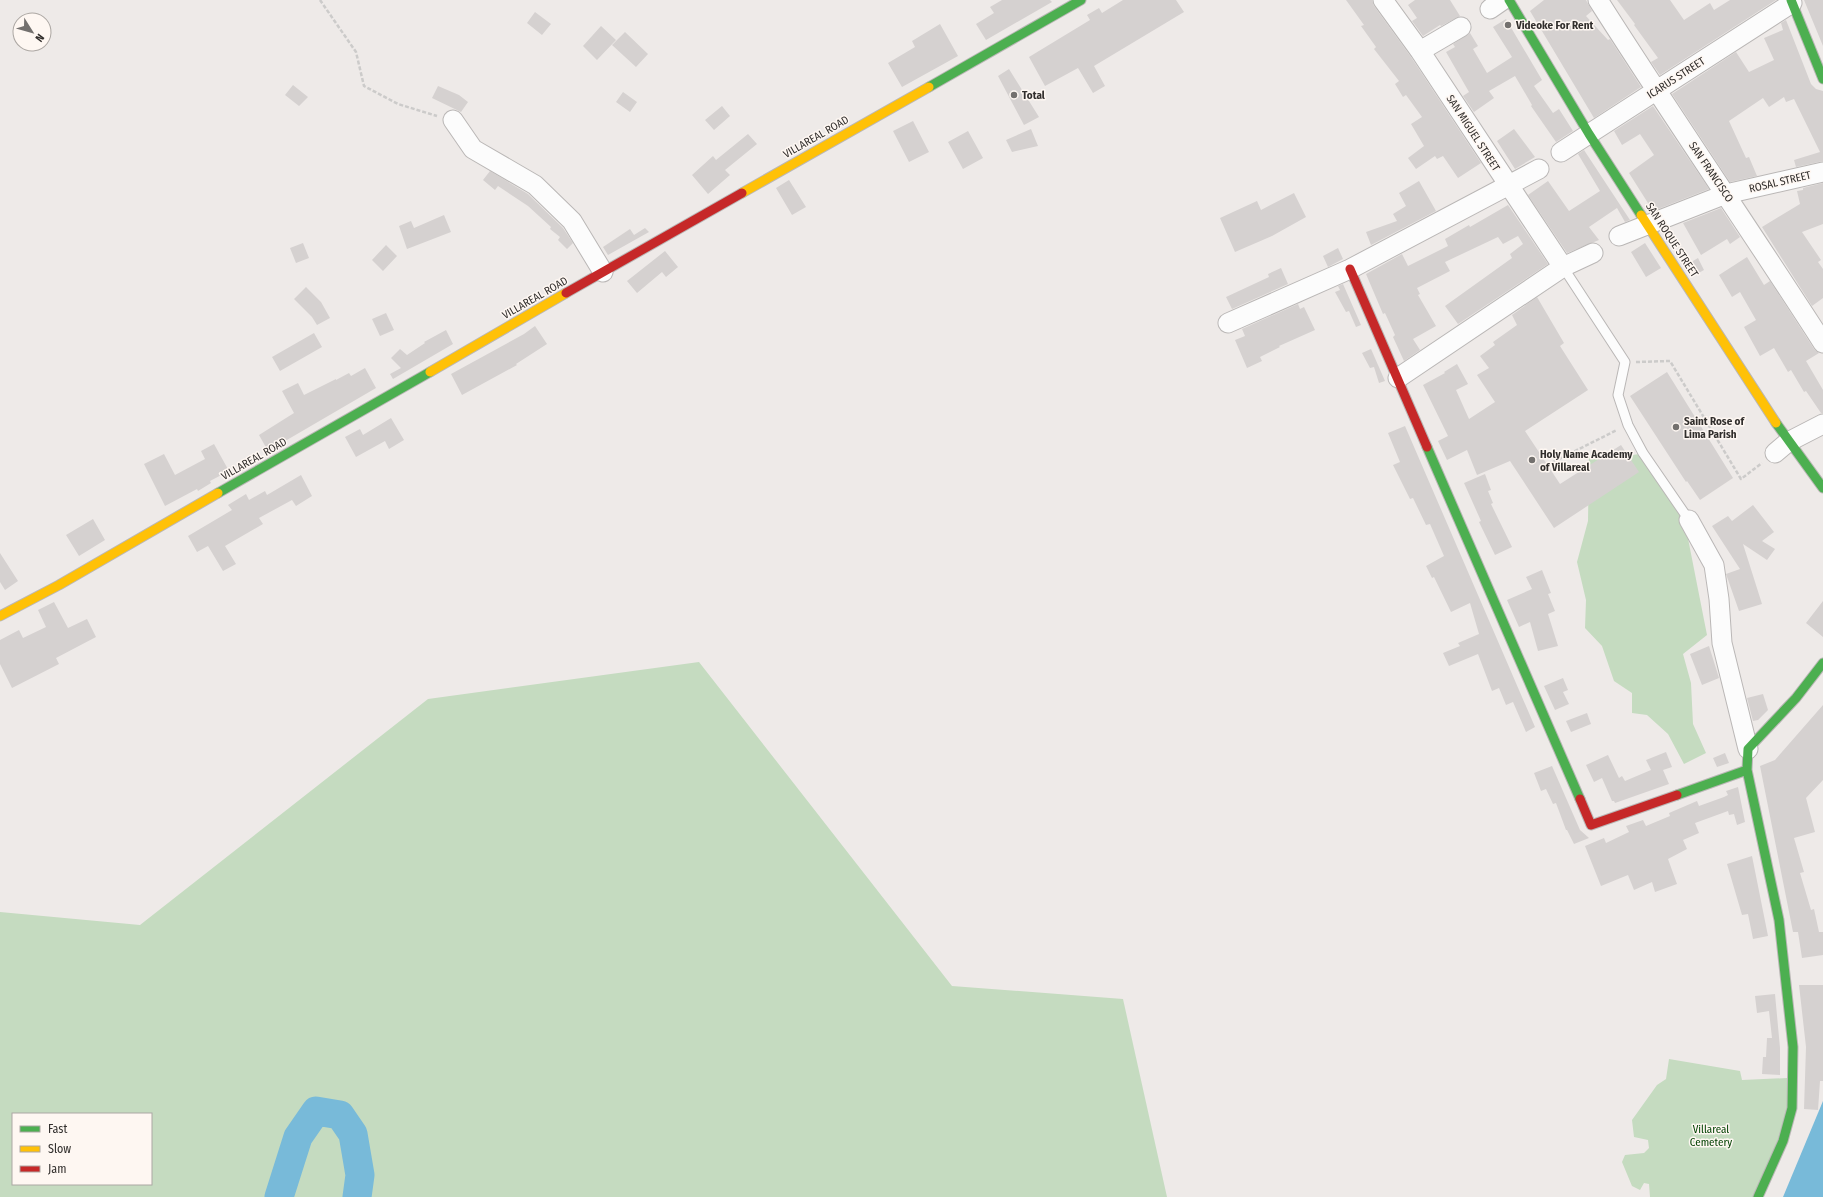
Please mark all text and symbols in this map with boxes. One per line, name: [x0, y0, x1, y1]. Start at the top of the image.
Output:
north arrow: [12, 12, 52, 52]
place label: Videoke For Rent: [1515, 19, 1593, 32]
marker: Videoke For Rent: [1503, 20, 1513, 30]
text: N: [32, 31, 47, 44]
street label: ICARUS STREET: [1645, 54, 1708, 102]
place label: Total: [1022, 89, 1046, 102]
marker: Total: [1009, 90, 1019, 100]
street label: SAN MIGUEL STREET: [1444, 92, 1503, 174]
street label: VILLAREAL ROAD: [781, 113, 851, 161]
street label: SAN FRANCISCO: [1686, 139, 1736, 205]
street label: ROSAL STREET: [1748, 168, 1813, 195]
street label: SAN ROQUE STREET: [1643, 200, 1701, 280]
street label: VILLAREAL ROAD: [500, 274, 570, 322]
place label: Saint Rose of Lima Parish: [1684, 415, 1745, 441]
marker: Saint Rose of Lima Parish: [1671, 422, 1681, 432]
street label: VILLAREAL ROAD: [219, 435, 289, 483]
place label: Holy Name Academy of Villareal: [1540, 448, 1633, 474]
marker: Holy Name Academy of Villareal: [1527, 455, 1537, 465]
legend: [12, 1113, 152, 1185]
text: Fast: [48, 1122, 67, 1136]
park label: Villareal Cemetery: [1690, 1123, 1732, 1149]
text: Slow: [48, 1142, 71, 1156]
text: Jam: [48, 1162, 66, 1176]

